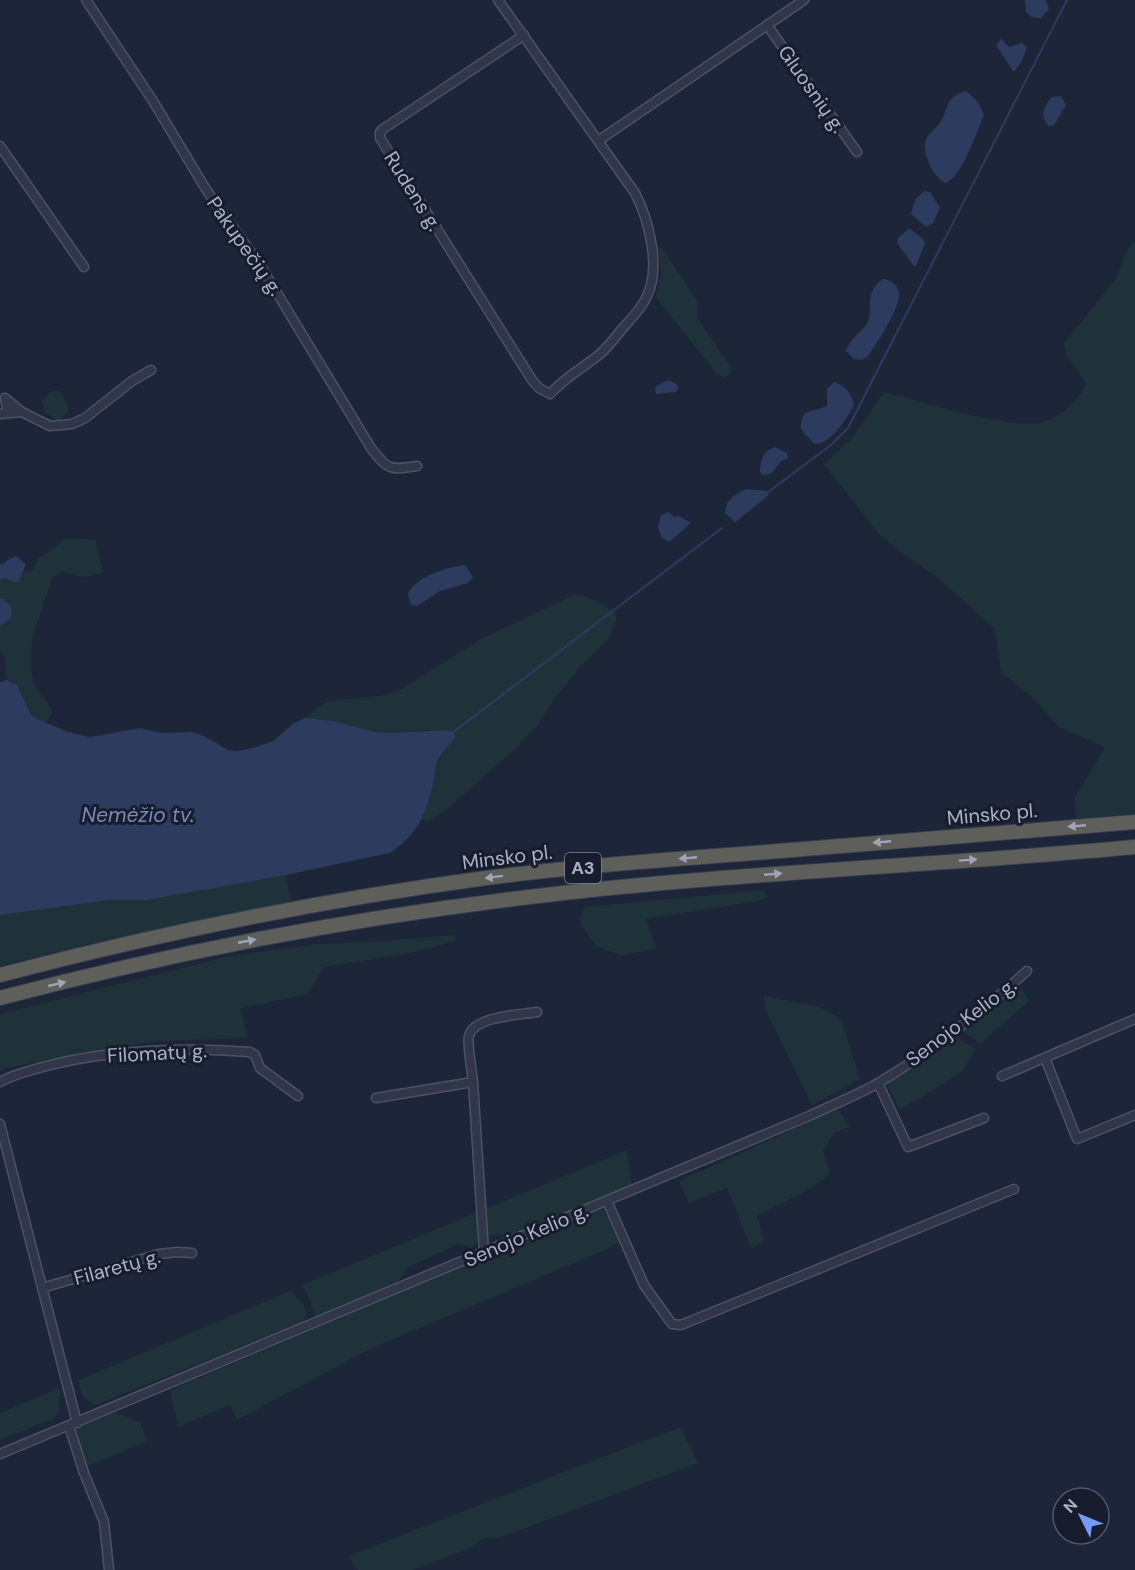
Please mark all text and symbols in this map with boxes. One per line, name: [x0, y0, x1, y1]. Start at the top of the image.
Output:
street label: Gluosnių g.: [772, 40, 852, 138]
street label: Rudens g.: [378, 146, 448, 236]
street label: Pakupečių g.: [201, 191, 289, 301]
street label: Minsko pl.: [946, 797, 1038, 831]
water label: Nemėžio tv.: [81, 801, 195, 829]
one-way arrow: [1067, 822, 1086, 831]
one-way arrow: [873, 837, 892, 847]
street label: Minsko pl.: [460, 839, 554, 875]
road number: A3: [565, 853, 601, 883]
one-way arrow: [678, 853, 697, 863]
one-way arrow: [958, 855, 977, 864]
one-way arrow: [764, 869, 783, 879]
one-way arrow: [484, 873, 503, 882]
one-way arrow: [238, 936, 257, 945]
street label: Senojo Kelio g.: [900, 972, 1022, 1072]
one-way arrow: [48, 979, 66, 989]
street label: Filomatų g.: [106, 1037, 208, 1069]
street label: Senojo Kelio g.: [460, 1197, 592, 1273]
street label: Filaretų g.: [71, 1243, 163, 1291]
north arrow: [1051, 1486, 1111, 1546]
text: N: [1059, 1495, 1082, 1518]

